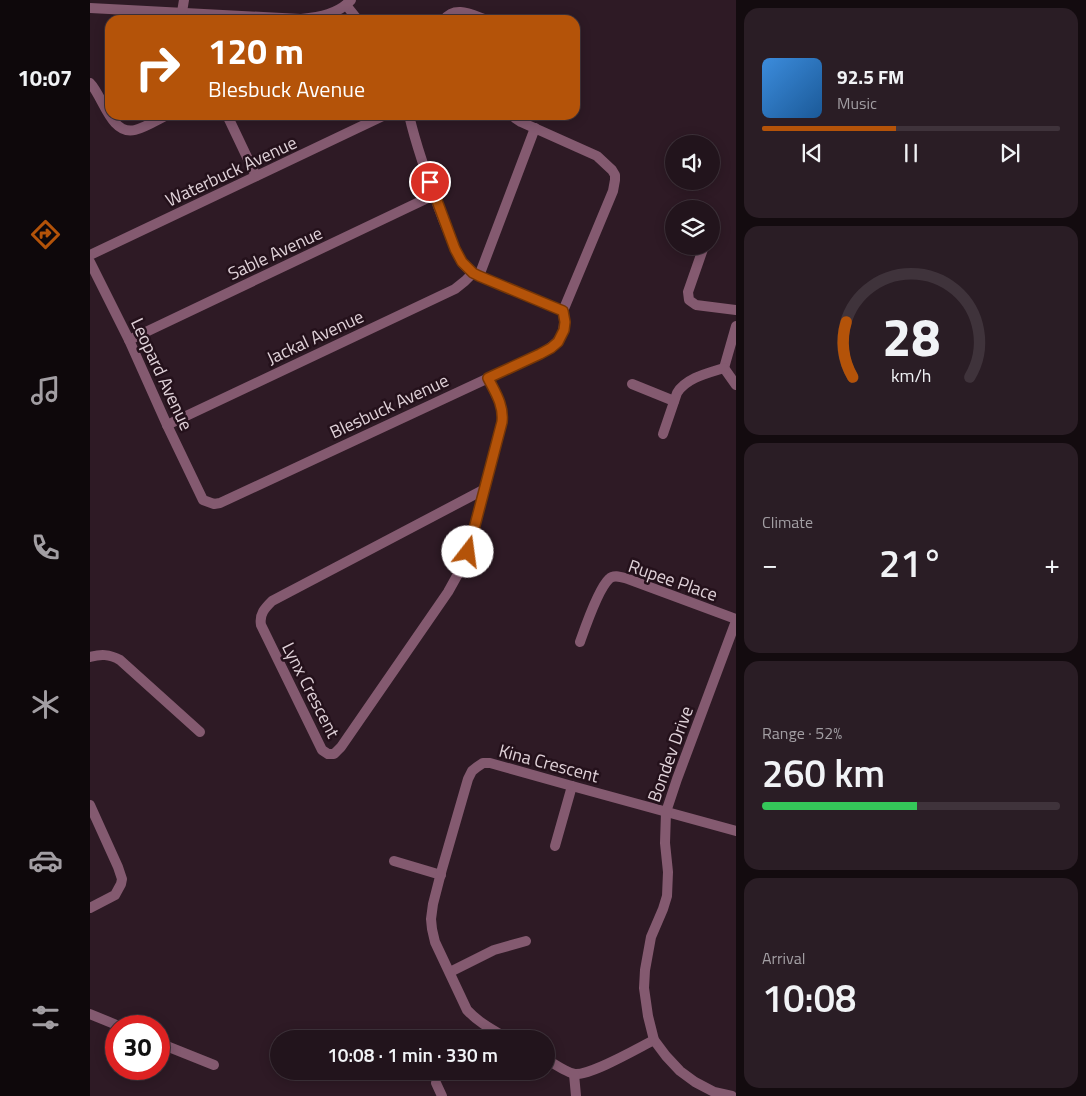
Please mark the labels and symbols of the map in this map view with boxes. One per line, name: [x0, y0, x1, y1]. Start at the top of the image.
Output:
street label: Waterbuck Avenue: [161, 129, 301, 213]
pin: [409, 161, 451, 203]
street label: Sable Avenue: [223, 219, 327, 287]
street label: Jackal Avenue: [262, 303, 368, 371]
street label: Leopard Avenue: [124, 313, 200, 435]
street label: Blesbuck Avenue: [325, 367, 453, 445]
position arrow: [441, 525, 493, 577]
street label: Rupee Place: [625, 552, 721, 608]
street label: Lynx Crescent: [275, 637, 347, 743]
street label: Bondev Drive: [640, 702, 700, 806]
street label: Kina Crescent: [496, 737, 603, 790]
speed limit sign: 30: [105, 1015, 170, 1080]

